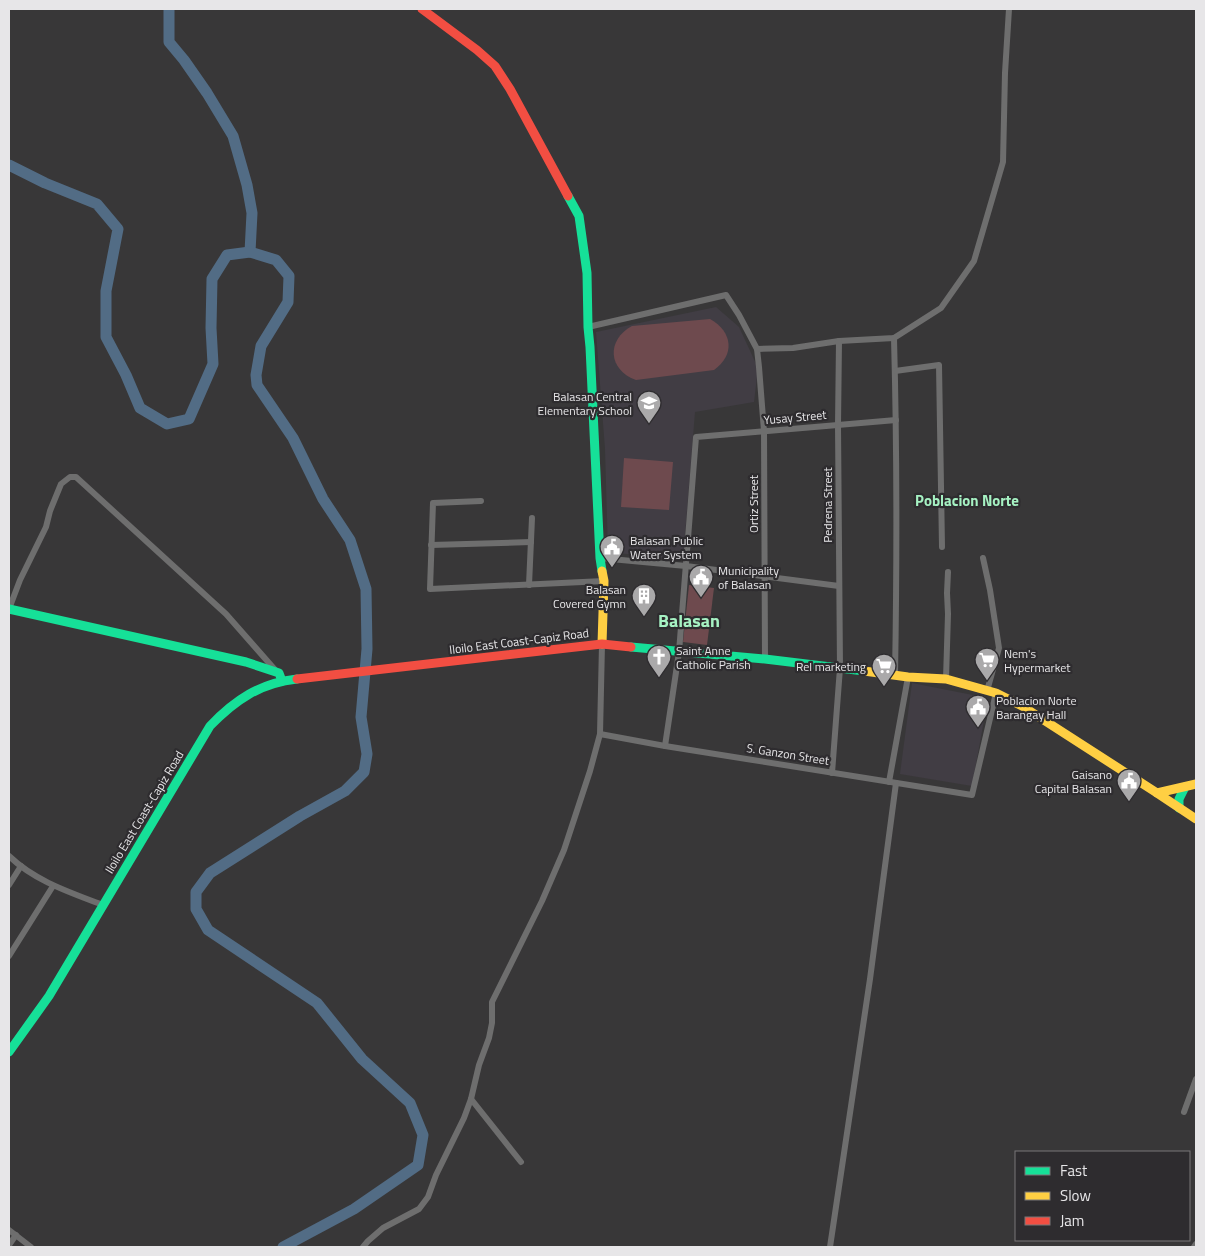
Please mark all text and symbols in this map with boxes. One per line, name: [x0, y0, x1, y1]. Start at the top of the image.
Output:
place label: Balasan Central Elementary School: [538, 387, 632, 420]
school or university icon: Balasan Central Elementary School: [636, 390, 662, 424]
street label: Yusay Street: [763, 405, 828, 429]
street label: Pedrena Street: [818, 466, 837, 543]
street label: Ortiz Street: [744, 474, 763, 533]
district label: Poblacion Norte: [915, 489, 1019, 512]
place label: Balasan Public Water System: [630, 531, 703, 564]
public building icon: Balasan Public Water System: [599, 534, 625, 568]
place label: Municipality of Balasan: [718, 561, 779, 594]
public building icon: Municipality of Balasan: [688, 564, 714, 598]
place label: Balasan Covered Gymn: [553, 580, 626, 613]
building icon: Balasan Covered Gymn: [631, 583, 657, 617]
district label: Balasan: [658, 607, 720, 634]
street label: Iloilo East Coast-Capiz Road: [448, 623, 590, 659]
place label: Saint Anne Catholic Parish: [676, 641, 751, 674]
church icon: Saint Anne Catholic Parish: [646, 644, 672, 678]
place label: Nem's Hypermarket: [1004, 644, 1071, 677]
supermarket icon: Nem's Hypermarket: [974, 647, 1000, 681]
supermarket icon: Rel marketing: [871, 653, 897, 687]
place label: Rel marketing: [796, 657, 866, 676]
place label: Poblacion Norte Barangay Hall: [996, 691, 1077, 724]
public building icon: Poblacion Norte Barangay Hall: [965, 694, 991, 728]
street label: S. Ganzon Street: [745, 738, 831, 770]
street label: Iloilo East Coast-Capiz Road: [100, 747, 188, 877]
place label: Gaisano Capital Balasan: [1035, 765, 1112, 798]
public building icon: Gaisano Capital Balasan: [1116, 768, 1142, 802]
legend: [1015, 1151, 1190, 1241]
text: Fast: [1060, 1159, 1088, 1182]
text: Slow: [1060, 1184, 1091, 1207]
text: Jam: [1060, 1209, 1084, 1232]

